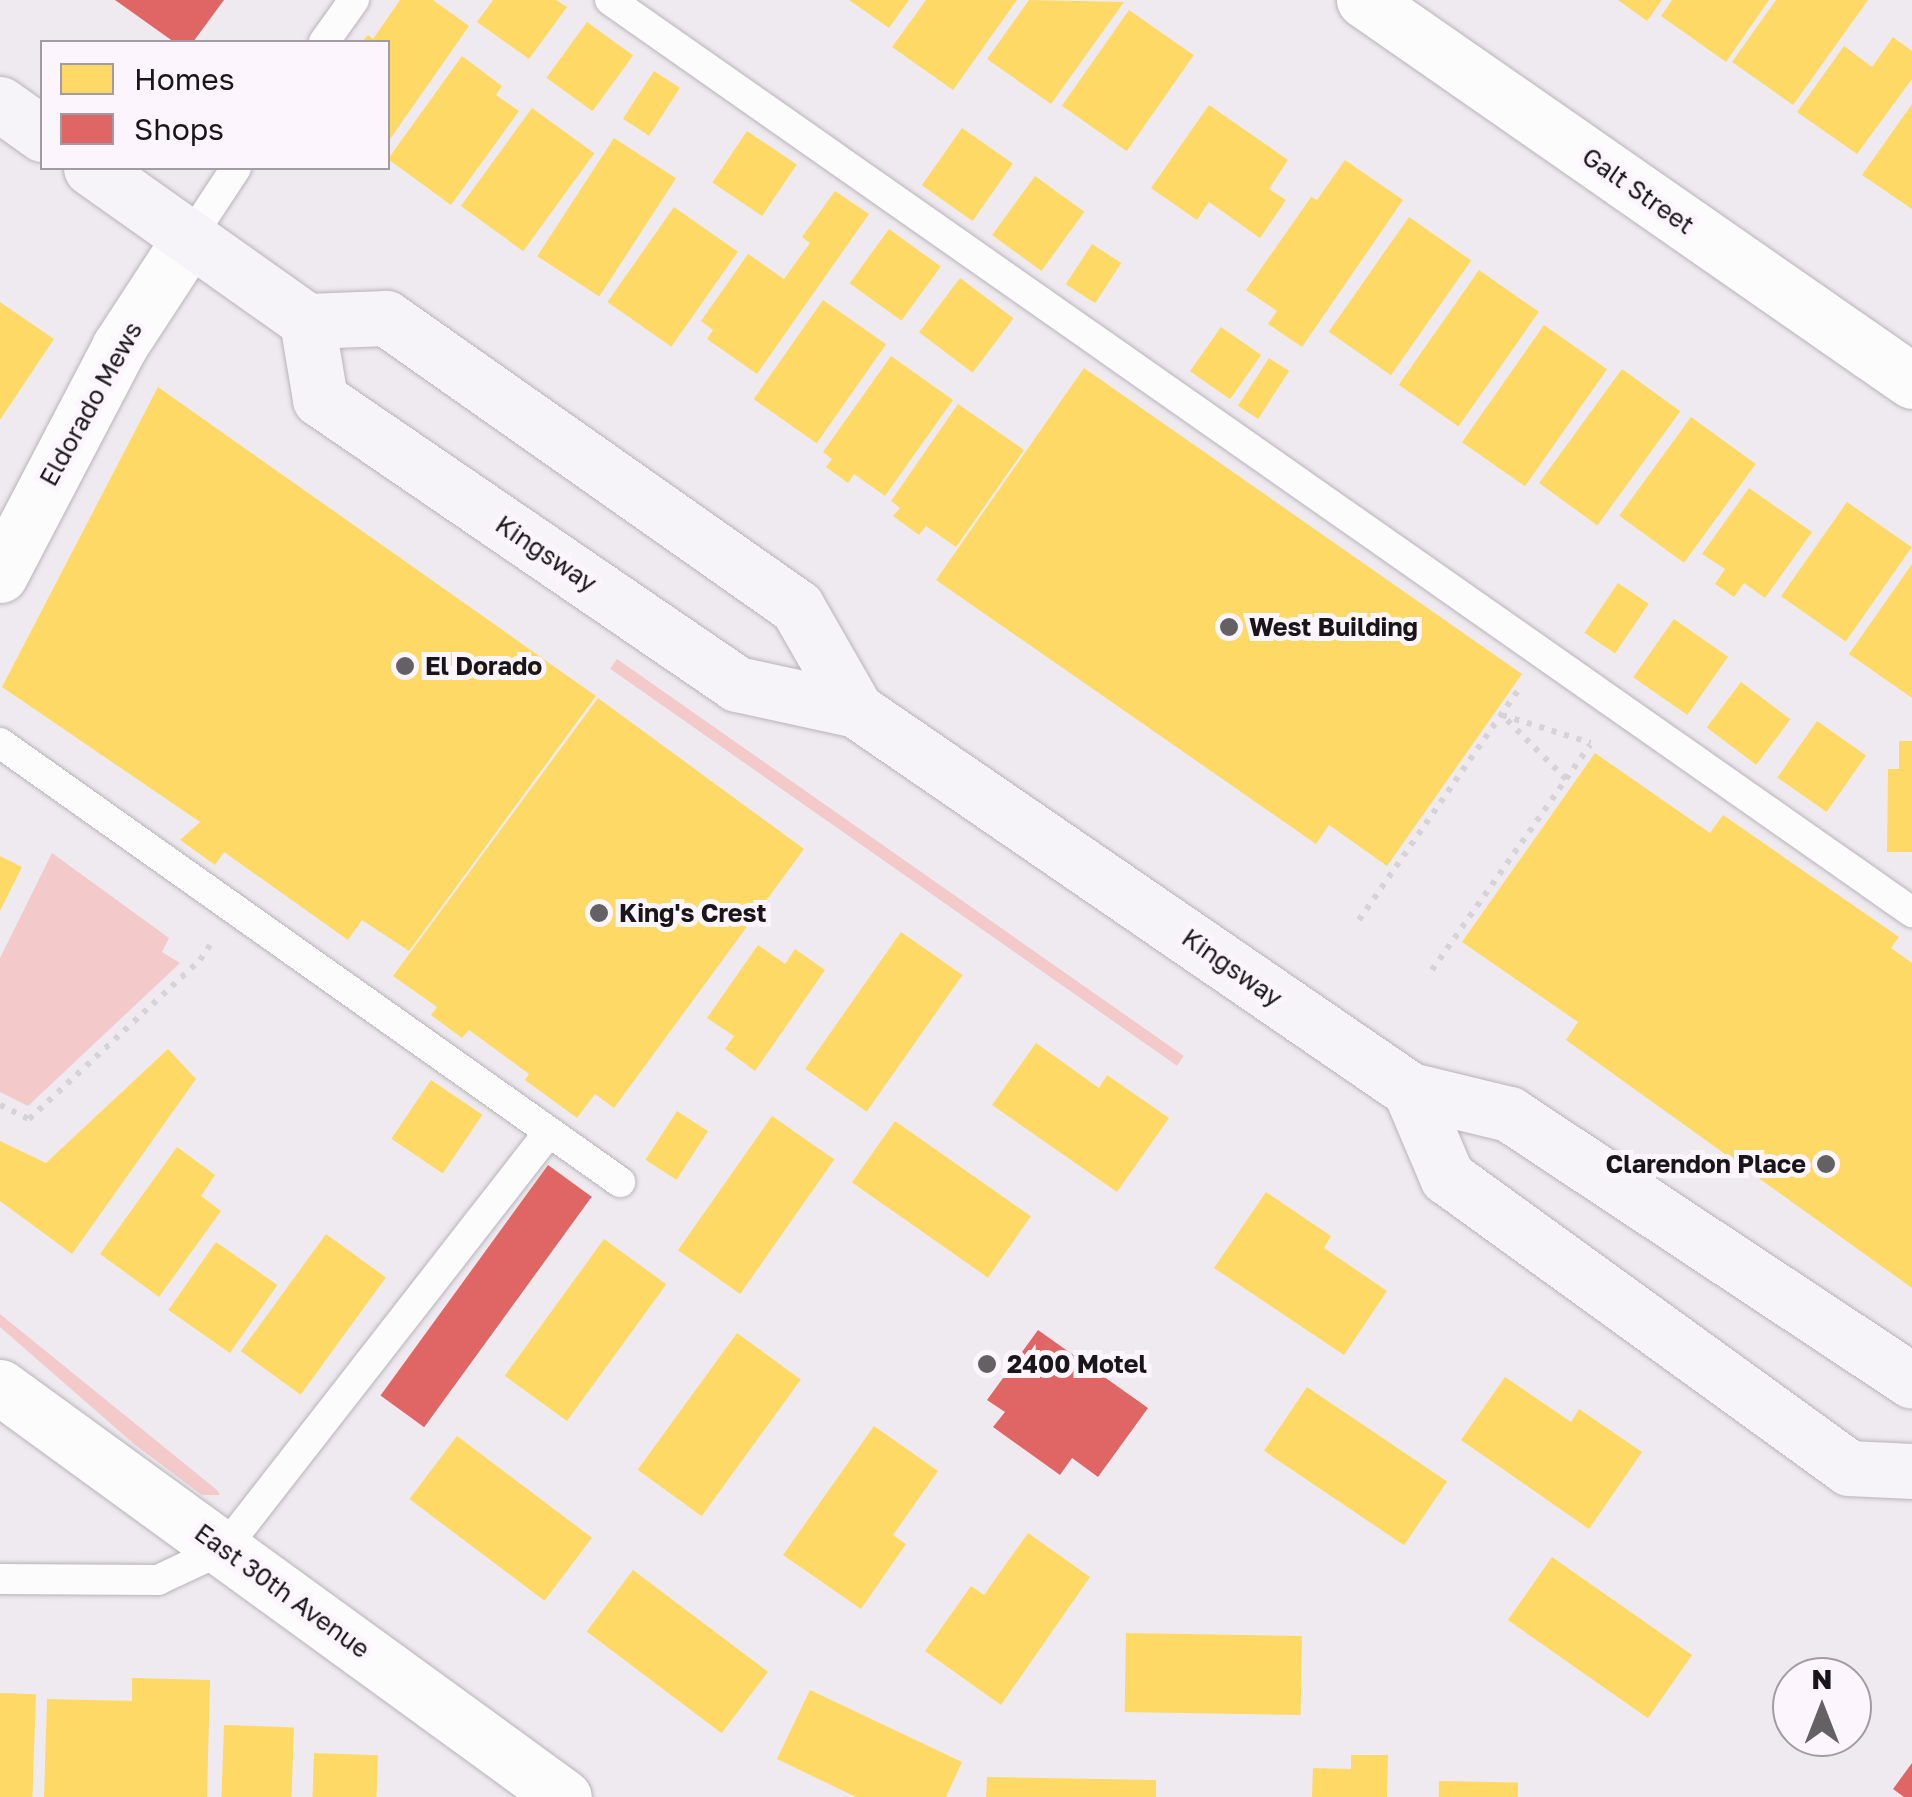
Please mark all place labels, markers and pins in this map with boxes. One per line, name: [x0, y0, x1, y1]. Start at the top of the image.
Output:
place label: West Building: [1249, 612, 1418, 642]
marker: West Building: [1218, 616, 1240, 638]
place label: El Dorado: [425, 651, 542, 681]
marker: El Dorado: [394, 655, 416, 677]
place label: King's Crest: [619, 898, 766, 928]
marker: King's Crest: [588, 902, 610, 924]
place label: Clarendon Place: [1606, 1149, 1806, 1179]
marker: Clarendon Place: [1815, 1153, 1837, 1175]
place label: 2400 Motel: [1007, 1349, 1147, 1379]
marker: 2400 Motel: [976, 1353, 998, 1375]

